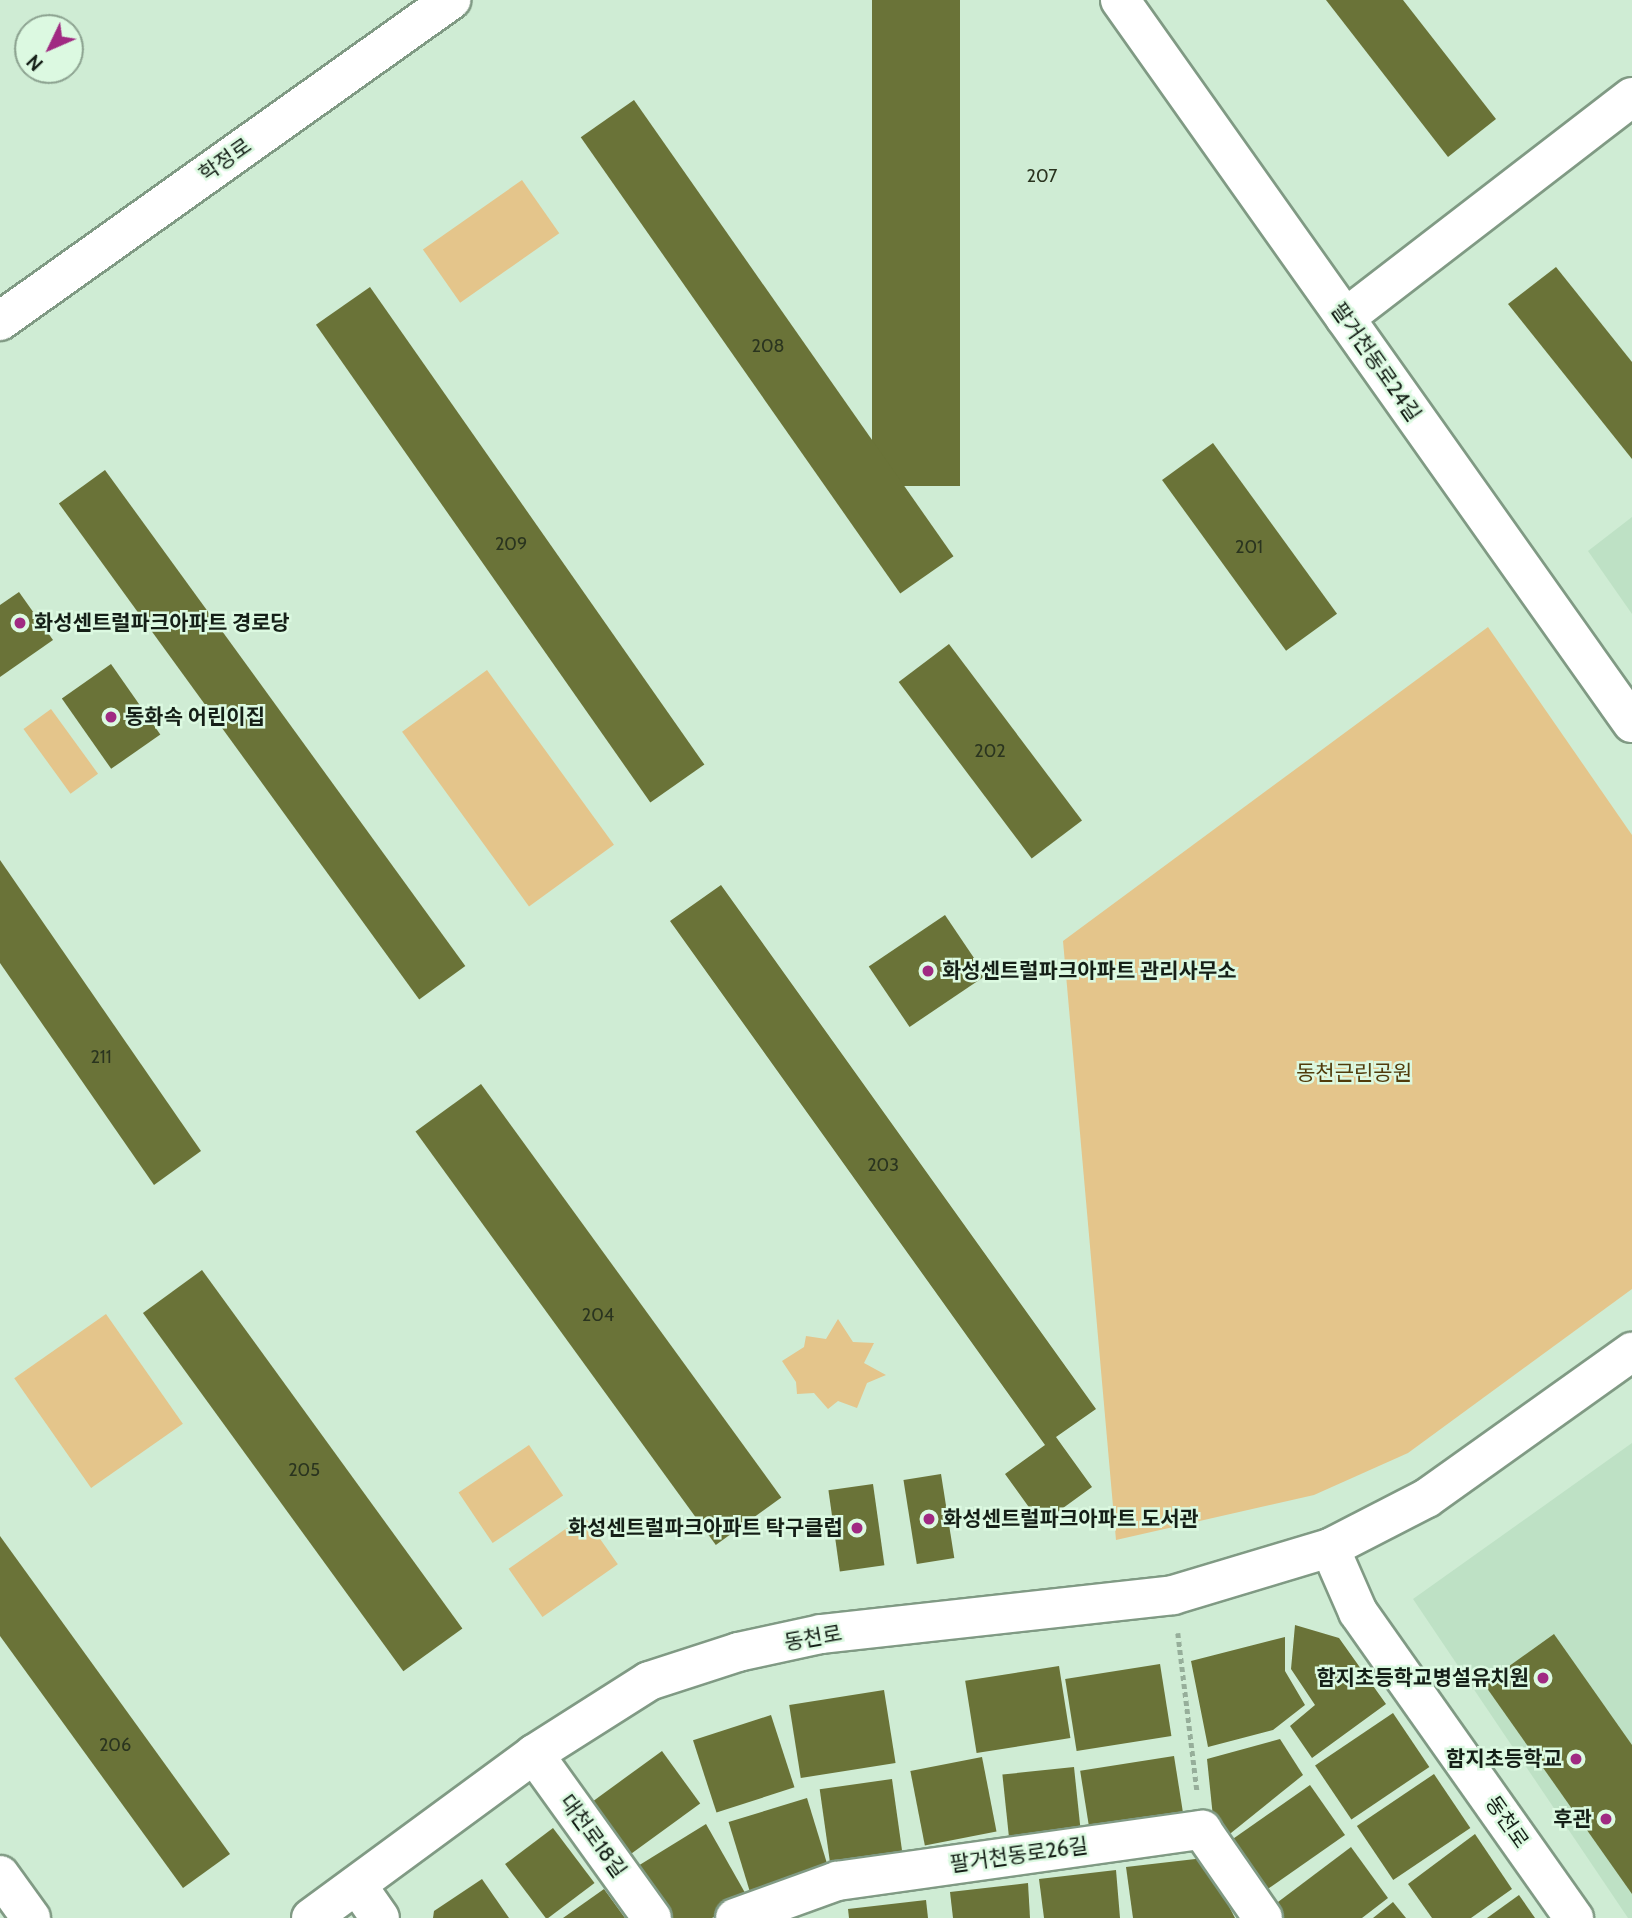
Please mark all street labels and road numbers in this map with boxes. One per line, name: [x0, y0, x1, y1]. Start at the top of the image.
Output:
street label: 학정로: [194, 133, 256, 187]
street label: 팔거천동로24길: [1326, 298, 1426, 426]
street label: 동천로: [782, 1621, 844, 1655]
street label: 대천로18길: [554, 1789, 632, 1883]
street label: 동천로: [1480, 1791, 1534, 1853]
street label: 팔거천동로26길: [948, 1833, 1090, 1877]

